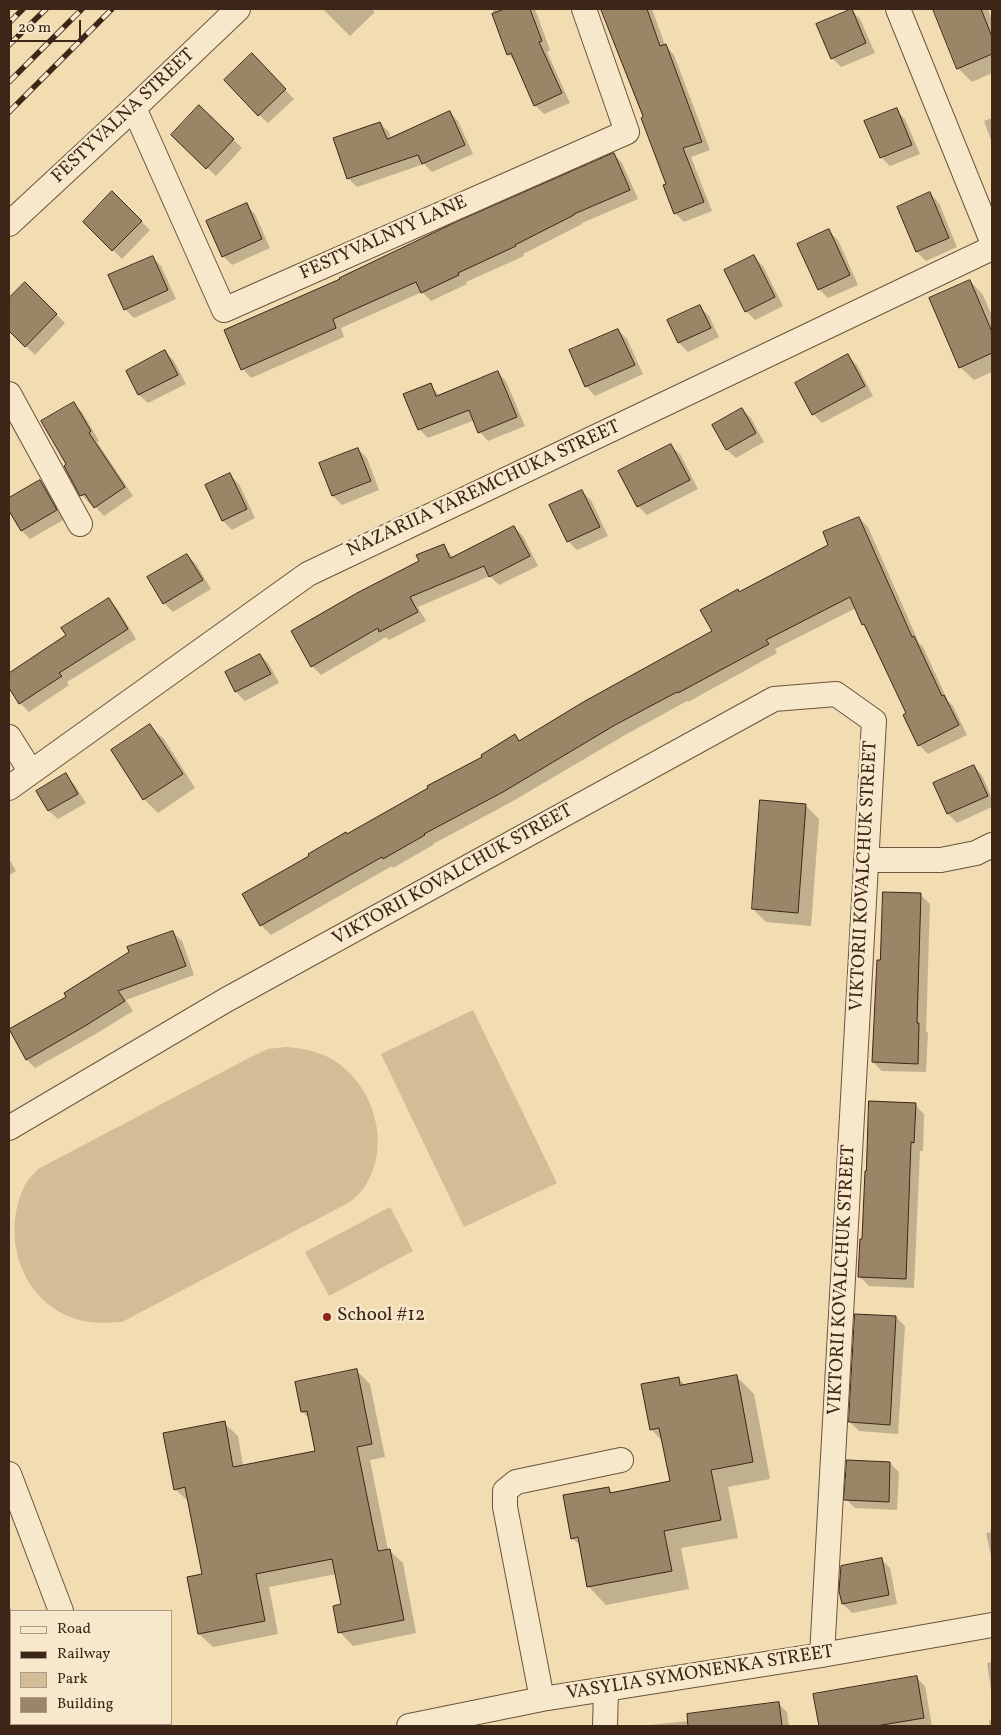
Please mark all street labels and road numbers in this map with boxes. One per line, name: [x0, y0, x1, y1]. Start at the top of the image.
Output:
street label: FESTYVALNA STREET: [48, 45, 200, 189]
street label: FESTYVALNYY LANE: [297, 192, 471, 286]
street label: NAZARIIA YAREMCHUKA STREET: [344, 417, 624, 563]
street label: VIKTORII KOVALCHUK STREET: [847, 740, 883, 1012]
street label: VIKTORII KOVALCHUK STREET: [329, 800, 577, 952]
street label: VIKTORII KOVALCHUK STREET: [825, 1144, 861, 1416]
street label: VASYLIA SYMONENKA STREET: [565, 1642, 835, 1706]

